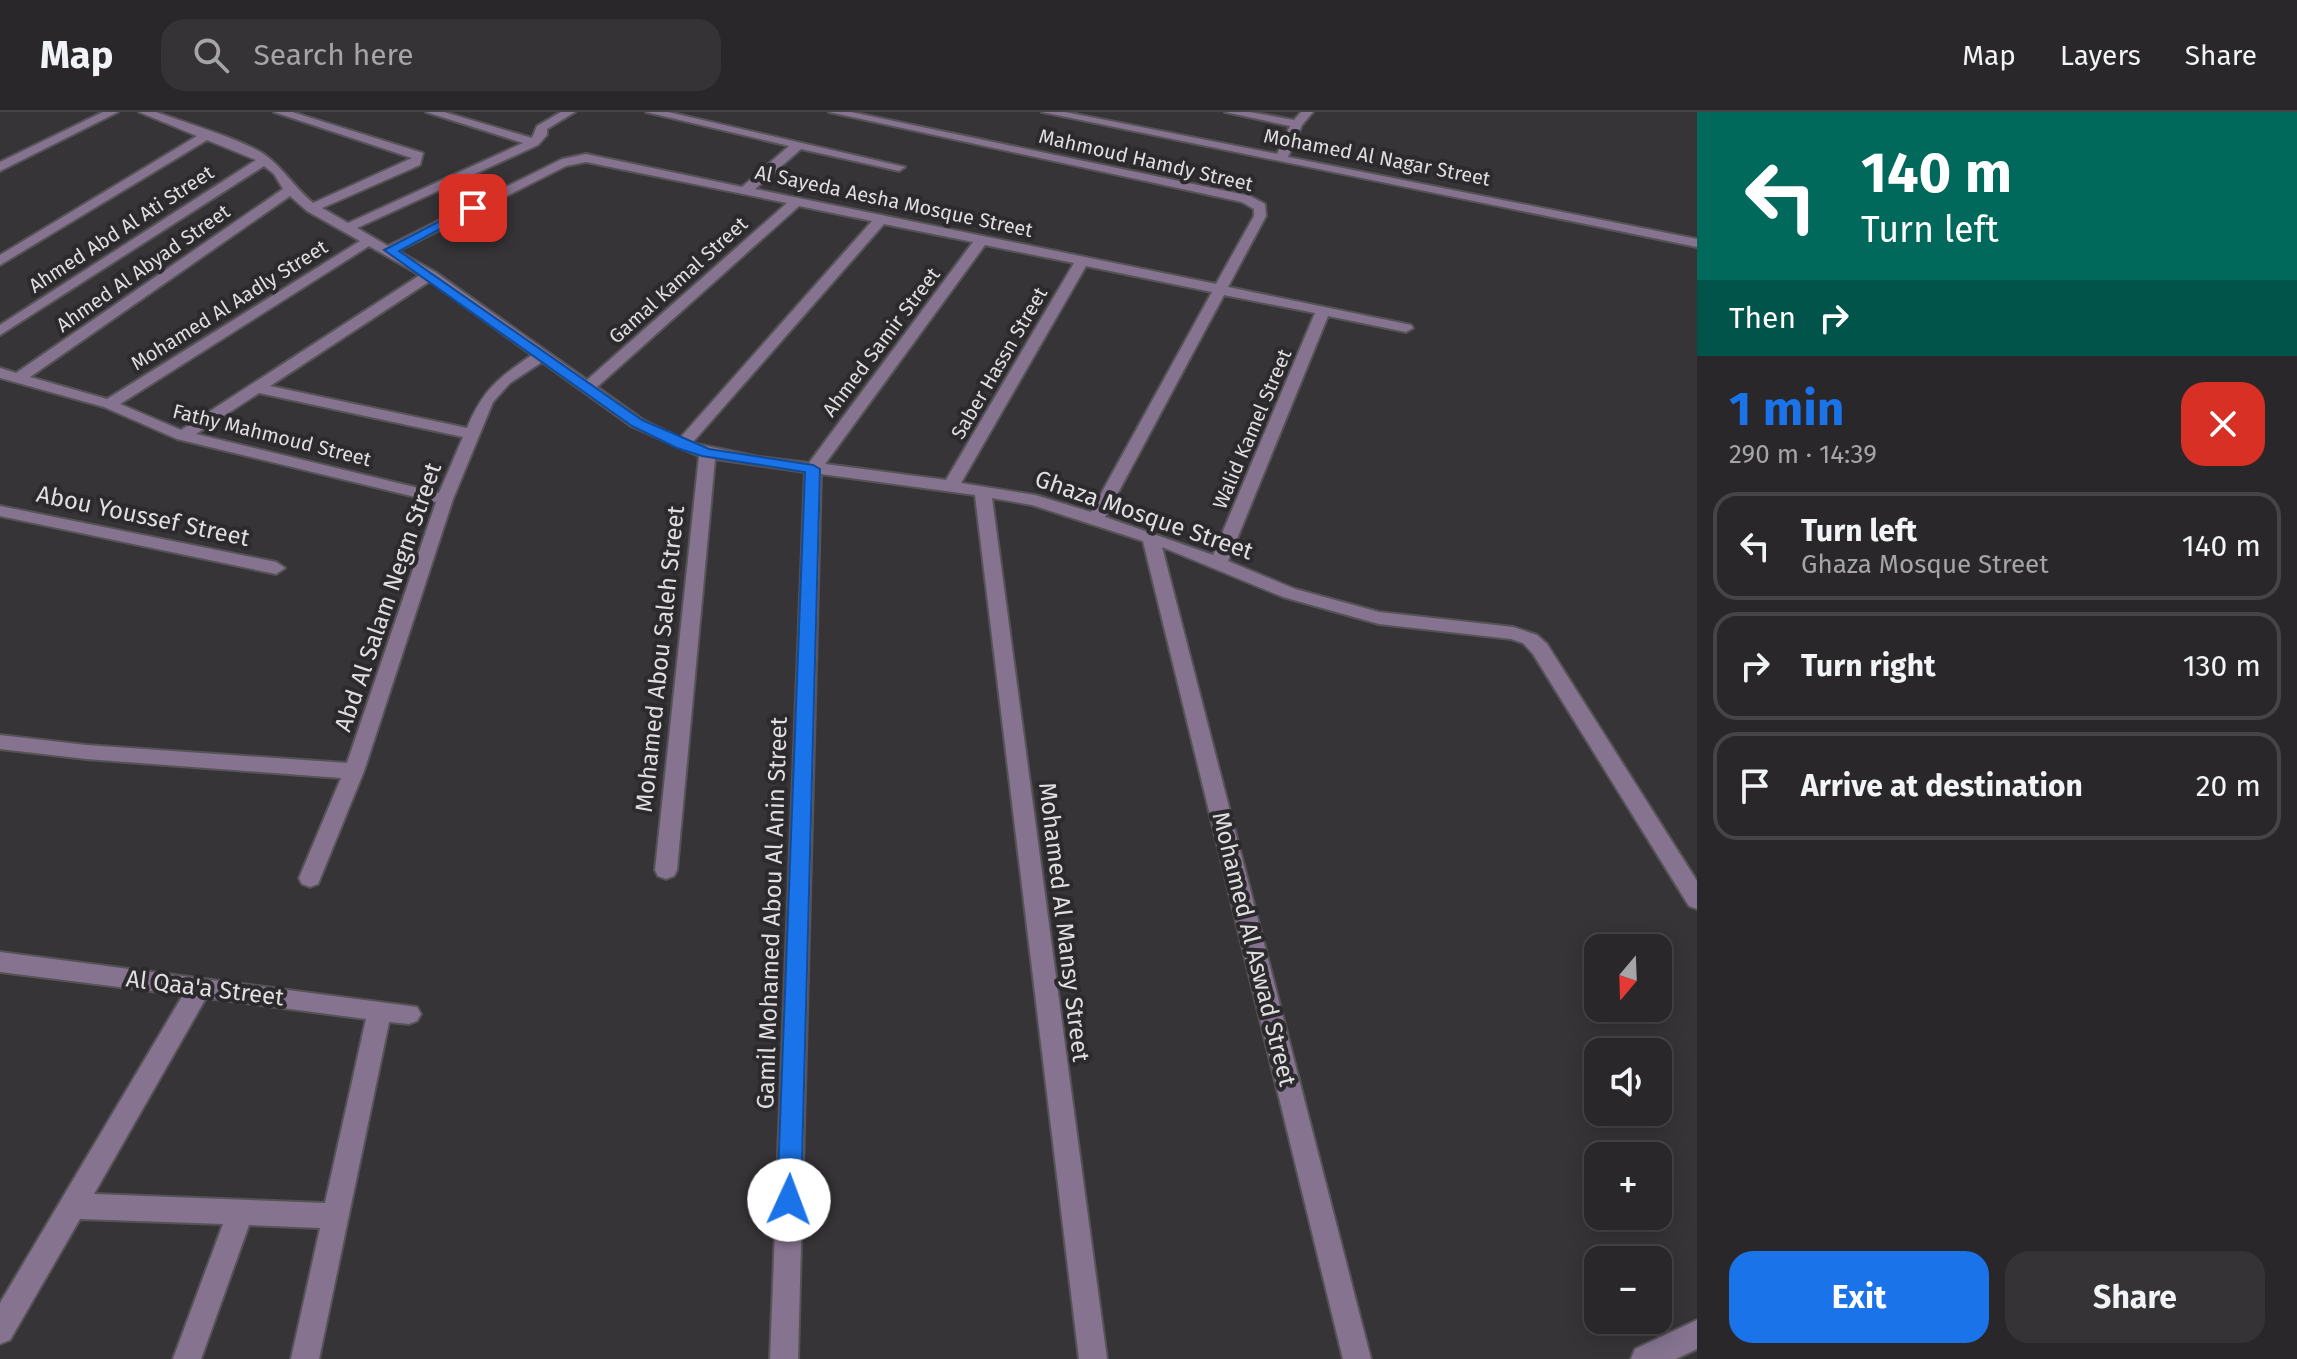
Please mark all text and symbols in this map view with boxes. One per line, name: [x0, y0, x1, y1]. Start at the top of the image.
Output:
search box: [161, 19, 721, 91]
text: Map: [40, 32, 113, 78]
icon: search: [189, 33, 233, 77]
text: Search here: [253, 37, 414, 73]
text: Map: [1962, 39, 2016, 72]
text: Layers: [2060, 39, 2141, 72]
text: Share: [2185, 39, 2257, 72]
street label: Mohamed Al Nagar Street: [1262, 123, 1493, 191]
street label: Mahmoud Hamdy Street: [1037, 124, 1256, 196]
text: 140 m: [1861, 140, 2012, 207]
icon: left: [1729, 144, 1833, 248]
street label: Ahmed Abd Al Ati Street: [24, 160, 219, 298]
street label: Al Sayeda Aesha Mosque Street: [753, 160, 1036, 242]
pin: [439, 174, 507, 242]
icon: arrive: [451, 186, 495, 230]
street label: Ahmed Al Abyad Street: [52, 199, 235, 337]
text: Turn left: [1861, 208, 1999, 252]
street label: Gamal Kamal Street: [604, 211, 753, 349]
street label: Mohamed Al Aadly Street: [126, 234, 332, 375]
street label: Ahmed Samir Street: [817, 262, 945, 421]
street label: Saber Hassn Street: [946, 282, 1053, 443]
icon: right: [1812, 296, 1856, 340]
text: Then: [1729, 300, 1796, 336]
street label: Walid Kamel Street: [1207, 345, 1297, 513]
text: 1 min: [1729, 380, 1844, 438]
button: close: [2181, 382, 2265, 466]
street label: Fathy Mahmoud Street: [170, 399, 374, 471]
text: 290 m · 14:39: [1729, 439, 1877, 470]
street label: Abd Al Salam Negm Street: [329, 459, 447, 735]
street label: Ghaza Mosque Street: [1031, 465, 1257, 566]
street label: Abou Youssef Street: [34, 480, 252, 552]
street label: Mohamed Abou Saleh Street: [630, 504, 690, 814]
text: Turn left: [1801, 513, 1917, 549]
icon: left: [1733, 524, 1777, 568]
text: 140 m: [2182, 528, 2261, 564]
text: Ghaza Mosque Street: [1801, 549, 2049, 580]
icon: right: [1733, 644, 1777, 688]
text: Turn right: [1801, 648, 1936, 684]
text: 130 m: [2183, 648, 2261, 684]
street label: Gamil Mohamed Abou Al Anin Street: [751, 716, 793, 1110]
icon: arrive: [1733, 764, 1777, 808]
text: Arrive at destination: [1801, 768, 2083, 804]
text: 20 m: [2196, 768, 2261, 804]
street label: Mohamed Al Mansy Street: [1033, 781, 1095, 1064]
street label: Mohamed Al Aswad Street: [1206, 809, 1302, 1089]
north arrow: [1584, 934, 1672, 1022]
map controls: [1584, 934, 1672, 1334]
street label: Al Qaa'a Street: [125, 964, 286, 1012]
button: sound: [1584, 1038, 1672, 1126]
button: +: [1584, 1142, 1672, 1230]
position arrow: [747, 1158, 831, 1242]
button: −: [1584, 1246, 1672, 1334]
button: Exit: [1729, 1251, 1989, 1343]
button: Share: [2005, 1251, 2265, 1343]

